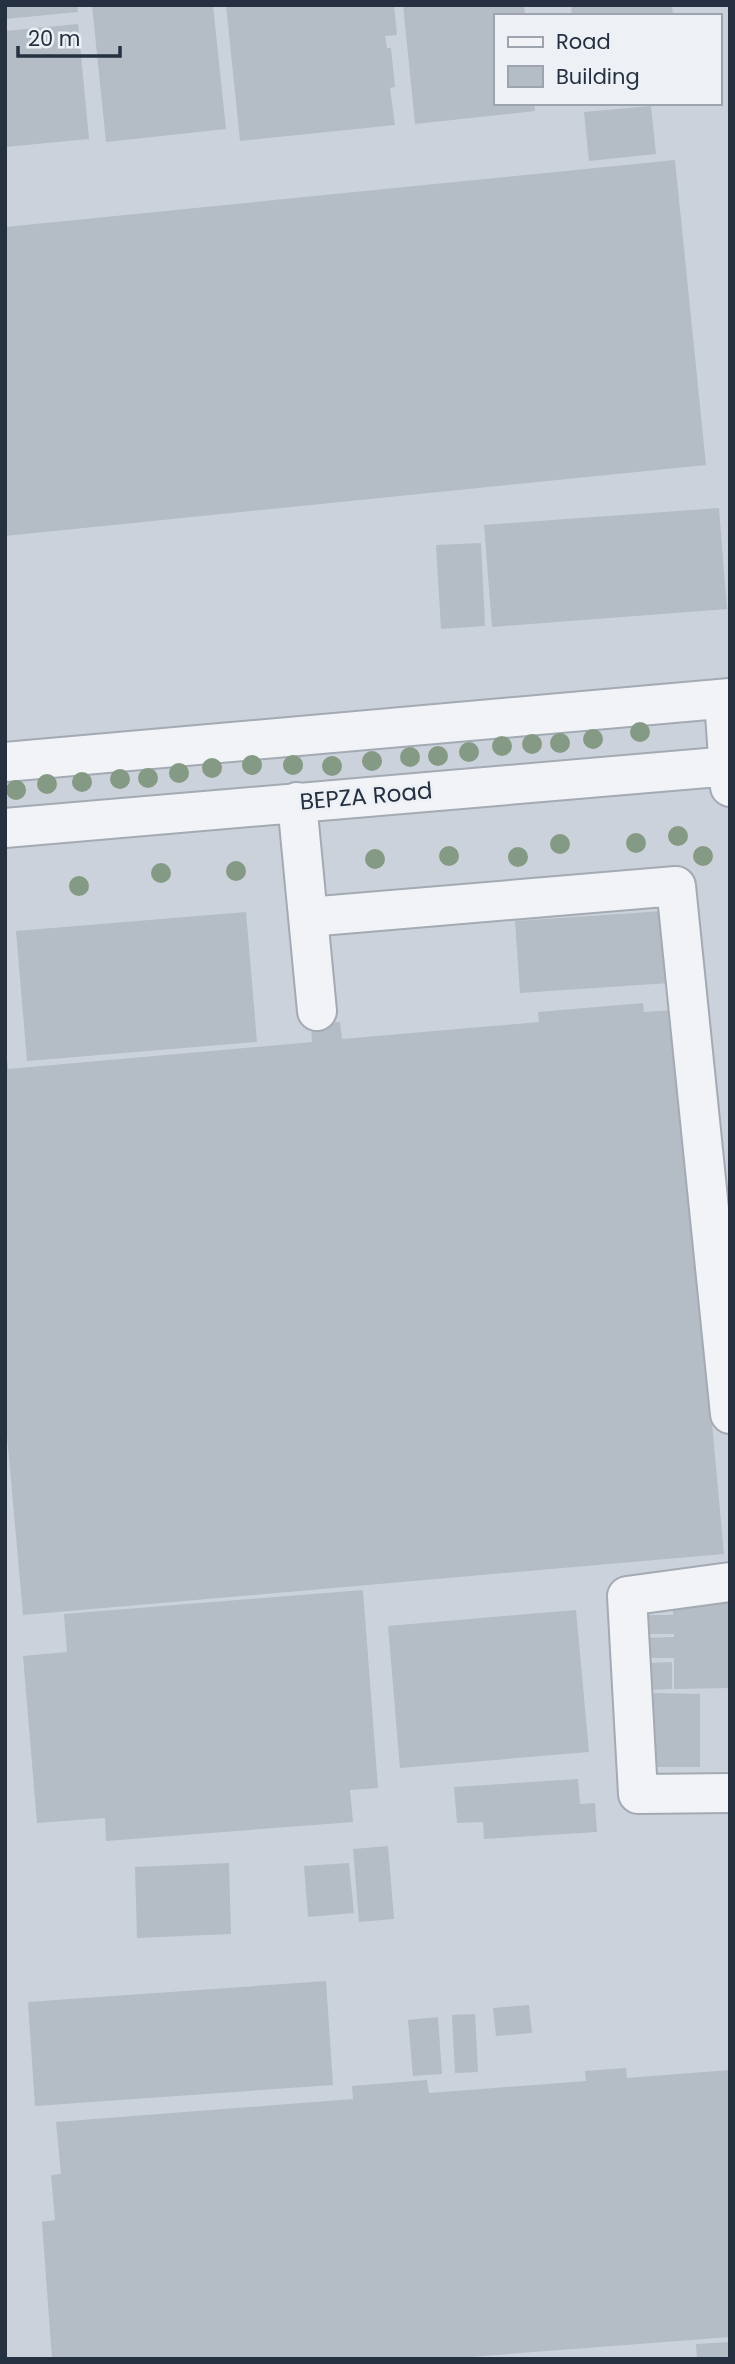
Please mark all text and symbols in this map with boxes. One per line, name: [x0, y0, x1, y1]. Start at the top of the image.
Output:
scale bar: [18, 14, 119, 58]
legend: [494, 14, 721, 105]
text: 20 m: [28, 24, 81, 53]
text: Road: [556, 27, 611, 56]
text: Building: [556, 62, 640, 91]
street label: BEPZA Road: [298, 774, 434, 818]

